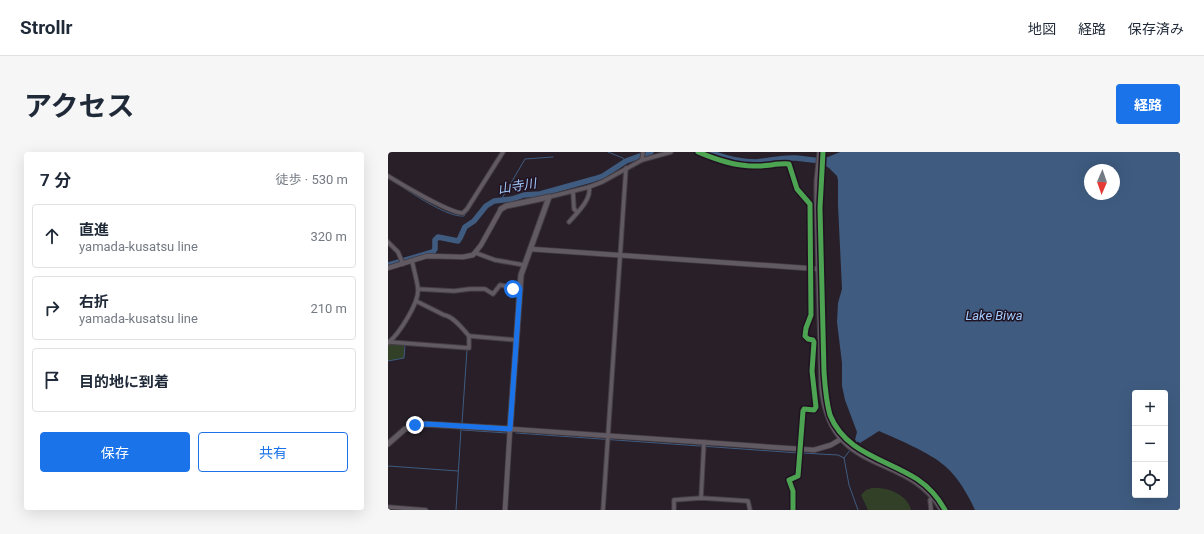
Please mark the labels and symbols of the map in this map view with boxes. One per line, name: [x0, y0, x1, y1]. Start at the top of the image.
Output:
north arrow: [1084, 164, 1120, 200]
water label: 山寺川: [497, 175, 539, 196]
route start: [504, 280, 522, 298]
water label: Lake Biwa: [965, 308, 1023, 323]
route end: [406, 416, 424, 434]

